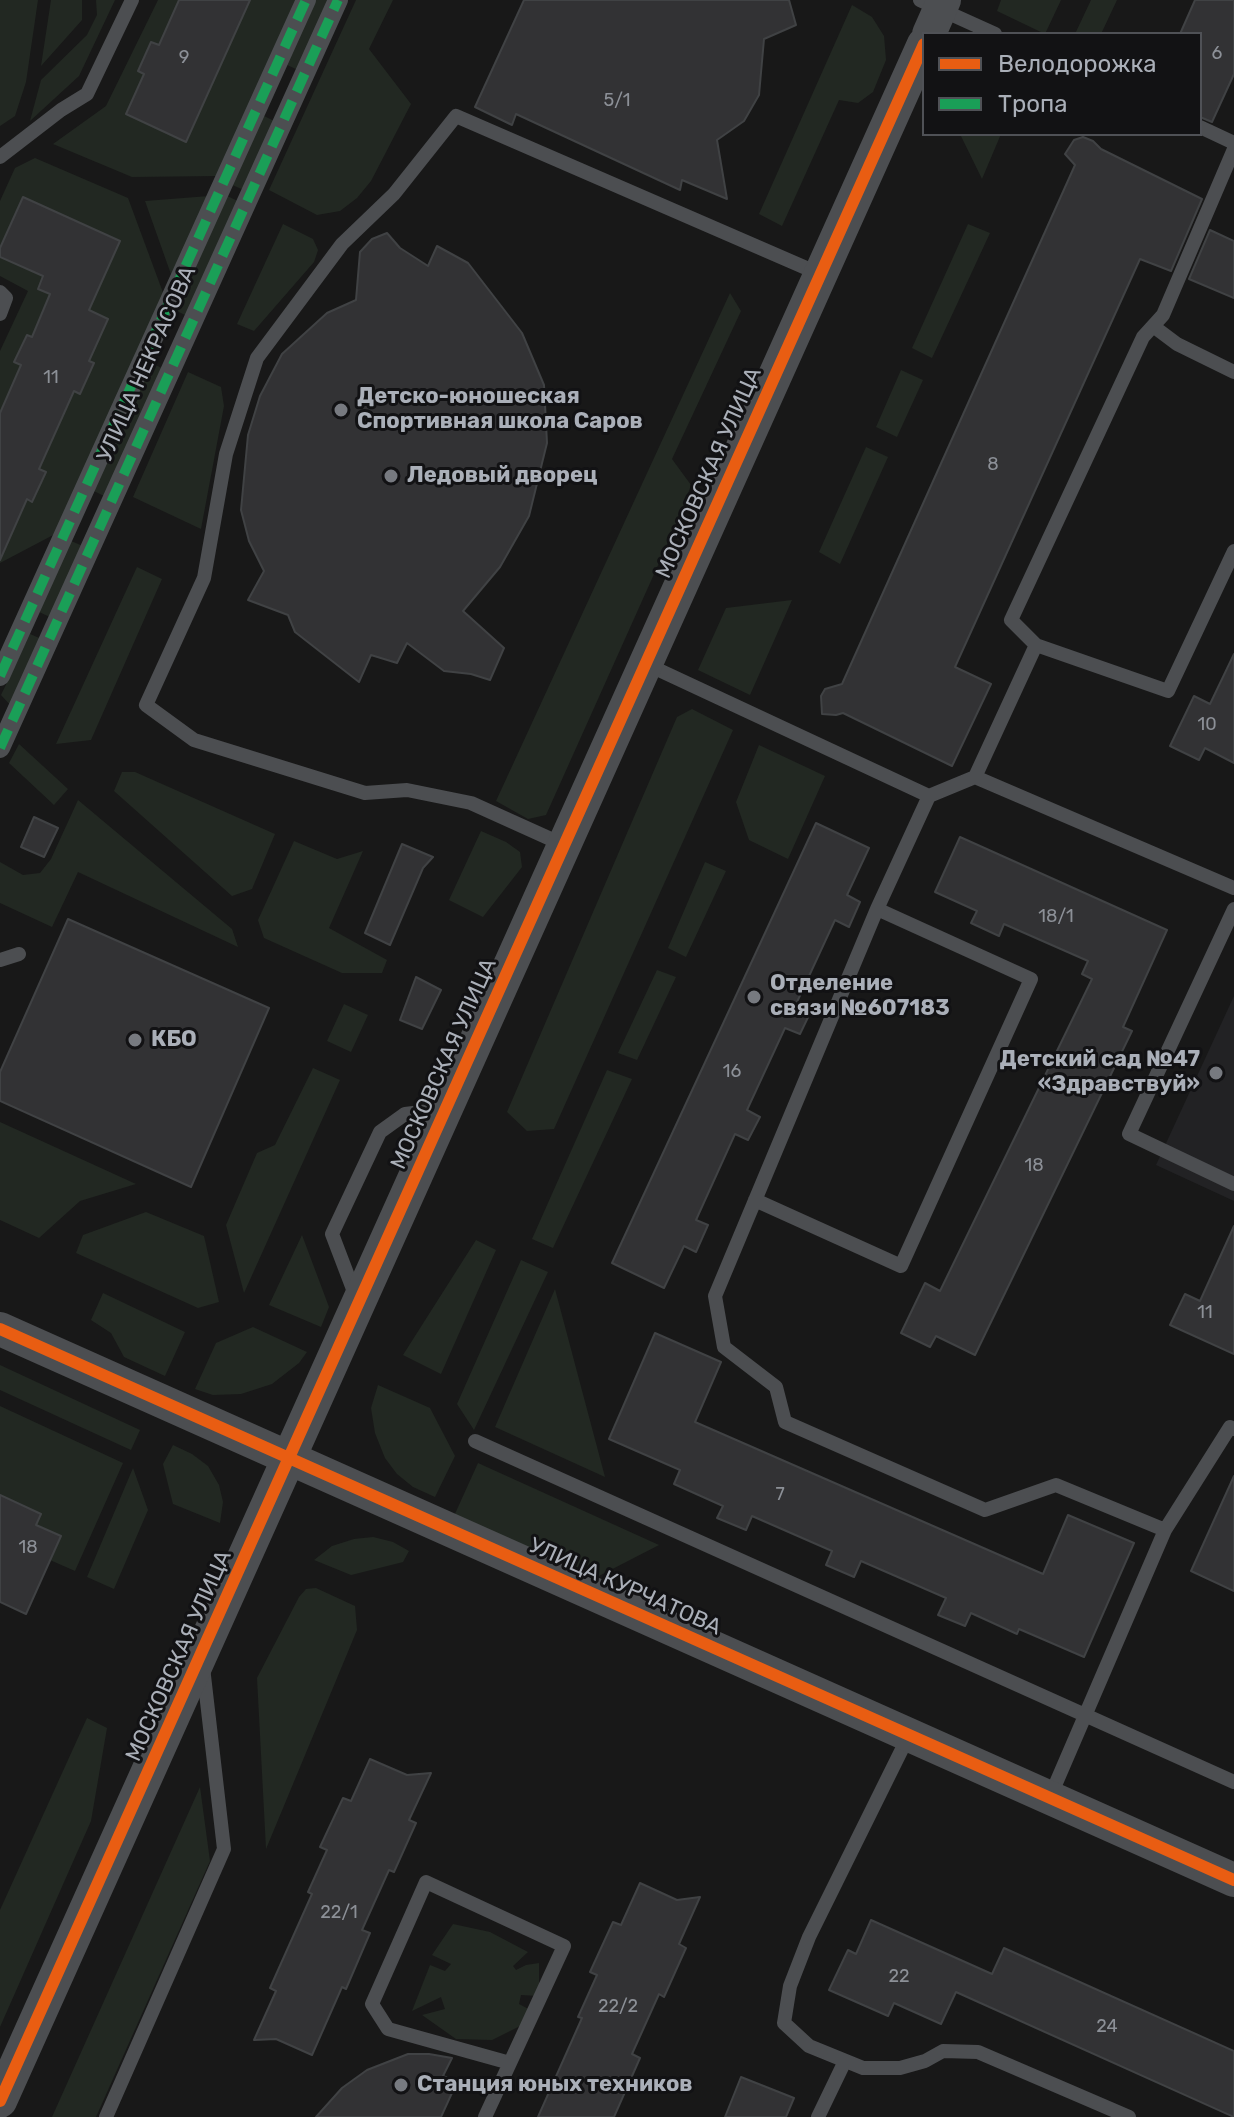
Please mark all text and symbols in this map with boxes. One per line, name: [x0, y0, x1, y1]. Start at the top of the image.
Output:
legend: [922, 32, 1202, 136]
house number: 6: [1212, 43, 1222, 65]
house number: 9: [179, 47, 189, 69]
text: Велодорожка: [998, 50, 1157, 78]
house number: 5/1: [604, 90, 630, 112]
text: Тропа: [998, 90, 1067, 118]
street label: УЛИЦА НЕКРАСОВА: [92, 262, 202, 466]
street label: МОСКОВСКАЯ УЛИЦА: [651, 363, 767, 583]
house number: 11: [43, 367, 59, 389]
place label: Детско-юношеская Спортивная школа Саров: [357, 384, 643, 436]
marker: Детско-юношеская Спортивная школа Саров: [332, 401, 350, 419]
house number: 8: [987, 454, 999, 476]
place label: Ледовый дворец: [407, 463, 597, 489]
marker: Ледовый дворец: [382, 467, 400, 485]
house number: 10: [1197, 714, 1217, 736]
house number: 18/1: [1038, 906, 1074, 928]
street label: МОСКОВСКАЯ УЛИЦА: [386, 954, 502, 1174]
place label: Отделение связи №607183: [770, 971, 950, 1022]
marker: Отделение связи №607183: [745, 988, 763, 1006]
place label: КБО: [151, 1027, 197, 1053]
marker: КБО: [126, 1031, 144, 1049]
place label: Детский сад №47 «Здравствуй»: [1000, 1047, 1200, 1098]
house number: 16: [723, 1061, 741, 1083]
marker: Детский сад №47 «Здравствуй»: [1207, 1064, 1225, 1082]
house number: 18: [1024, 1155, 1044, 1177]
house number: 11: [1197, 1302, 1213, 1324]
house number: 7: [775, 1484, 785, 1506]
street label: УЛИЦА КУРЧАТОВА: [525, 1533, 725, 1641]
house number: 18: [18, 1537, 38, 1559]
street label: МОСКОВСКАЯ УЛИЦА: [121, 1546, 237, 1766]
house number: 22/1: [320, 1902, 358, 1924]
house number: 22: [888, 1966, 910, 1988]
house number: 22/2: [598, 1996, 638, 2018]
house number: 24: [1096, 2016, 1118, 2038]
place label: Станция юных техников: [417, 2072, 693, 2098]
marker: Станция юных техников: [392, 2076, 410, 2094]

